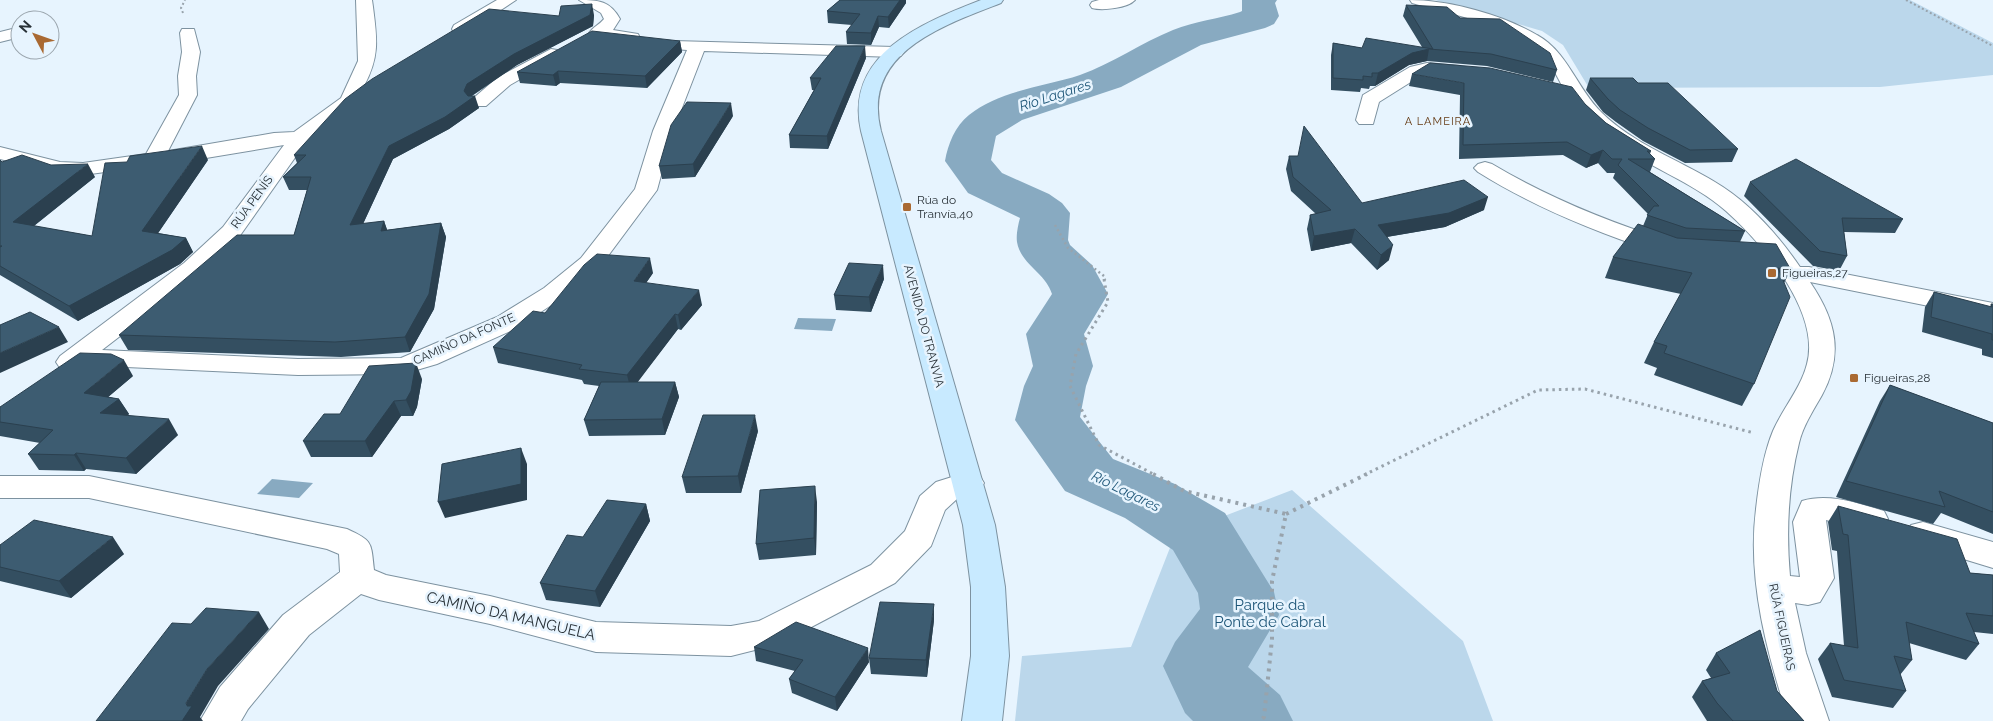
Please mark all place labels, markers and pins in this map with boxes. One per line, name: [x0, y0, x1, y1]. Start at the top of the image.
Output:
place label: Rúa do Tranvía,40: [917, 193, 973, 221]
marker: Rúa do Tranvía,40: [901, 201, 913, 213]
place label: Figueiras,27: [1782, 266, 1848, 280]
marker: Figueiras,27: [1766, 267, 1778, 279]
place label: Figueiras,28: [1864, 371, 1930, 385]
marker: Figueiras,28: [1848, 372, 1860, 384]

